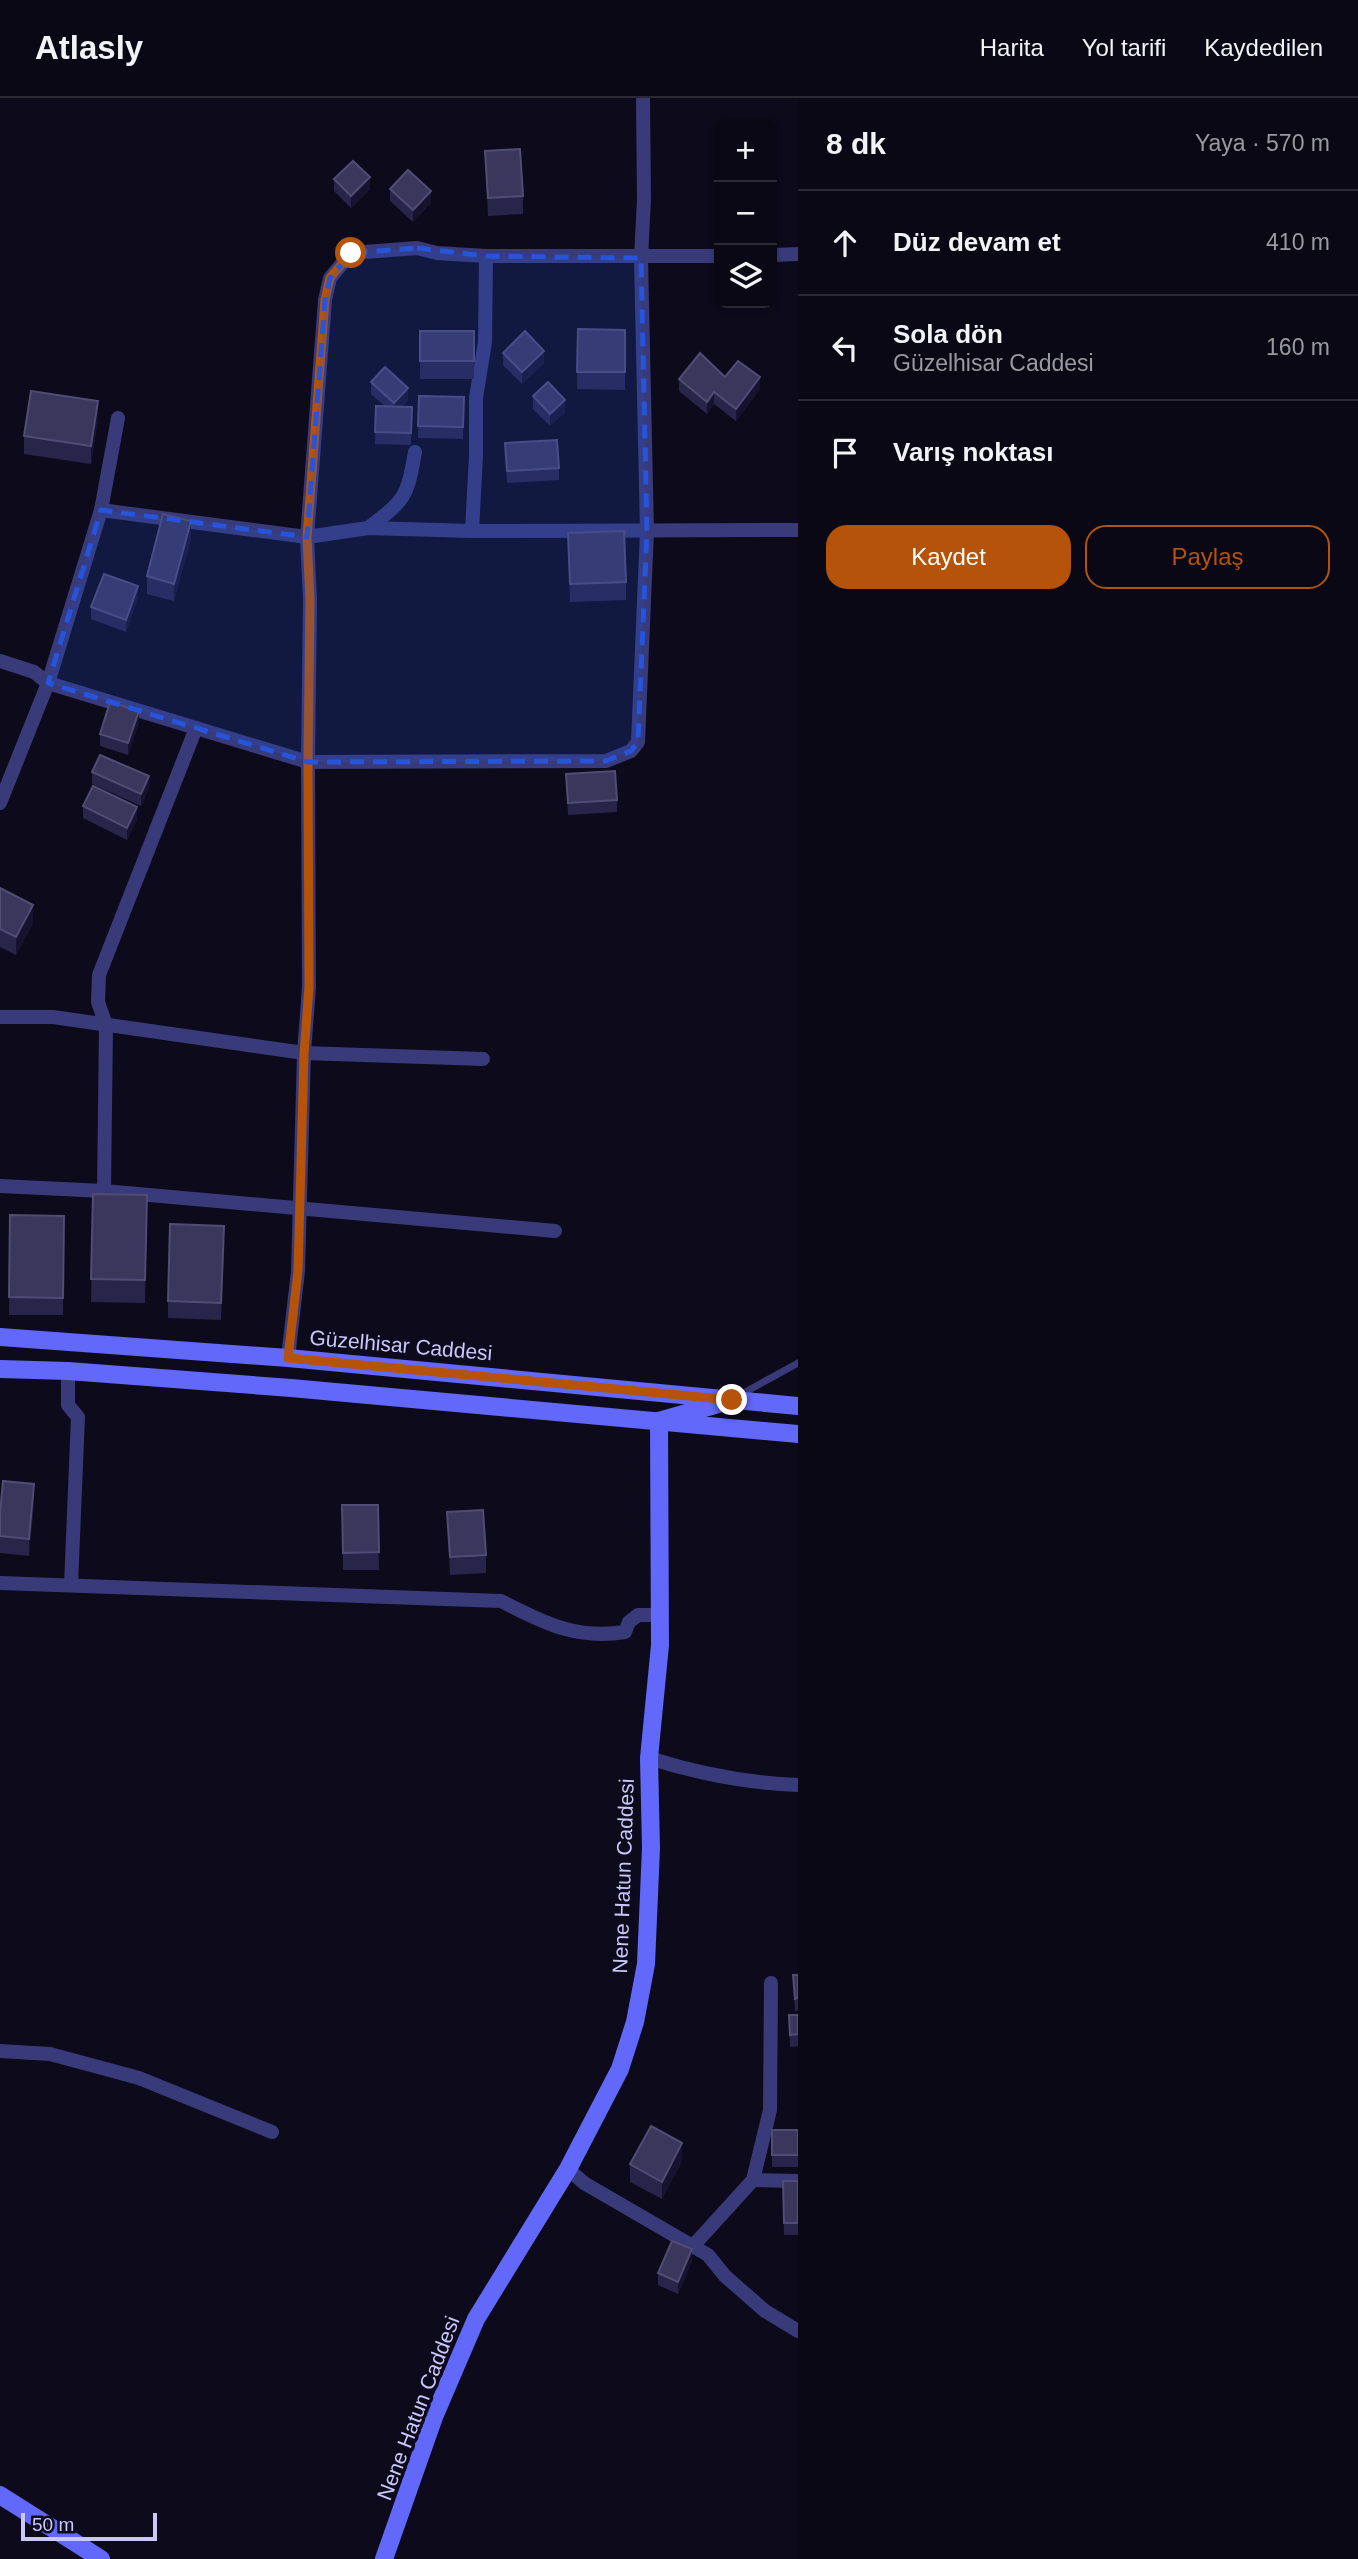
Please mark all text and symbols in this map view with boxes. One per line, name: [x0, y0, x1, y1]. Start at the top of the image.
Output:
text: Atlasly: [35, 29, 143, 66]
text: Harita: [980, 34, 1044, 61]
text: Yol tarifi: [1082, 34, 1166, 61]
text: Kaydedilen: [1204, 34, 1323, 61]
map controls: [714, 119, 777, 308]
button: +: [714, 119, 777, 182]
text: 8 dk: [826, 127, 886, 160]
text: Yaya · 570 m: [1195, 130, 1330, 156]
button: −: [714, 182, 777, 245]
icon: ahead: [826, 224, 864, 262]
text: Düz devam et: [893, 227, 1061, 257]
text: 410 m: [1266, 229, 1330, 255]
route start: [335, 237, 366, 268]
button: layers: [714, 245, 777, 308]
text: Sola dön: [893, 319, 1003, 349]
icon: left: [826, 329, 864, 367]
text: 160 m: [1266, 334, 1330, 360]
text: Güzelhisar Caddesi: [893, 350, 1094, 376]
icon: arrive: [826, 434, 864, 472]
text: Varış noktası: [893, 437, 1053, 467]
button: Kaydet: [826, 525, 1071, 589]
button: Paylaş: [1085, 525, 1330, 589]
street label: Güzelhisar Caddesi: [309, 1326, 493, 1364]
route end: [716, 1384, 747, 1415]
street label: Nene Hatun Caddesi: [608, 1778, 638, 1974]
street label: Nene Hatun Caddesi: [372, 2313, 464, 2503]
scale bar: [21, 2510, 158, 2542]
text: 50 m: [32, 2514, 74, 2535]

